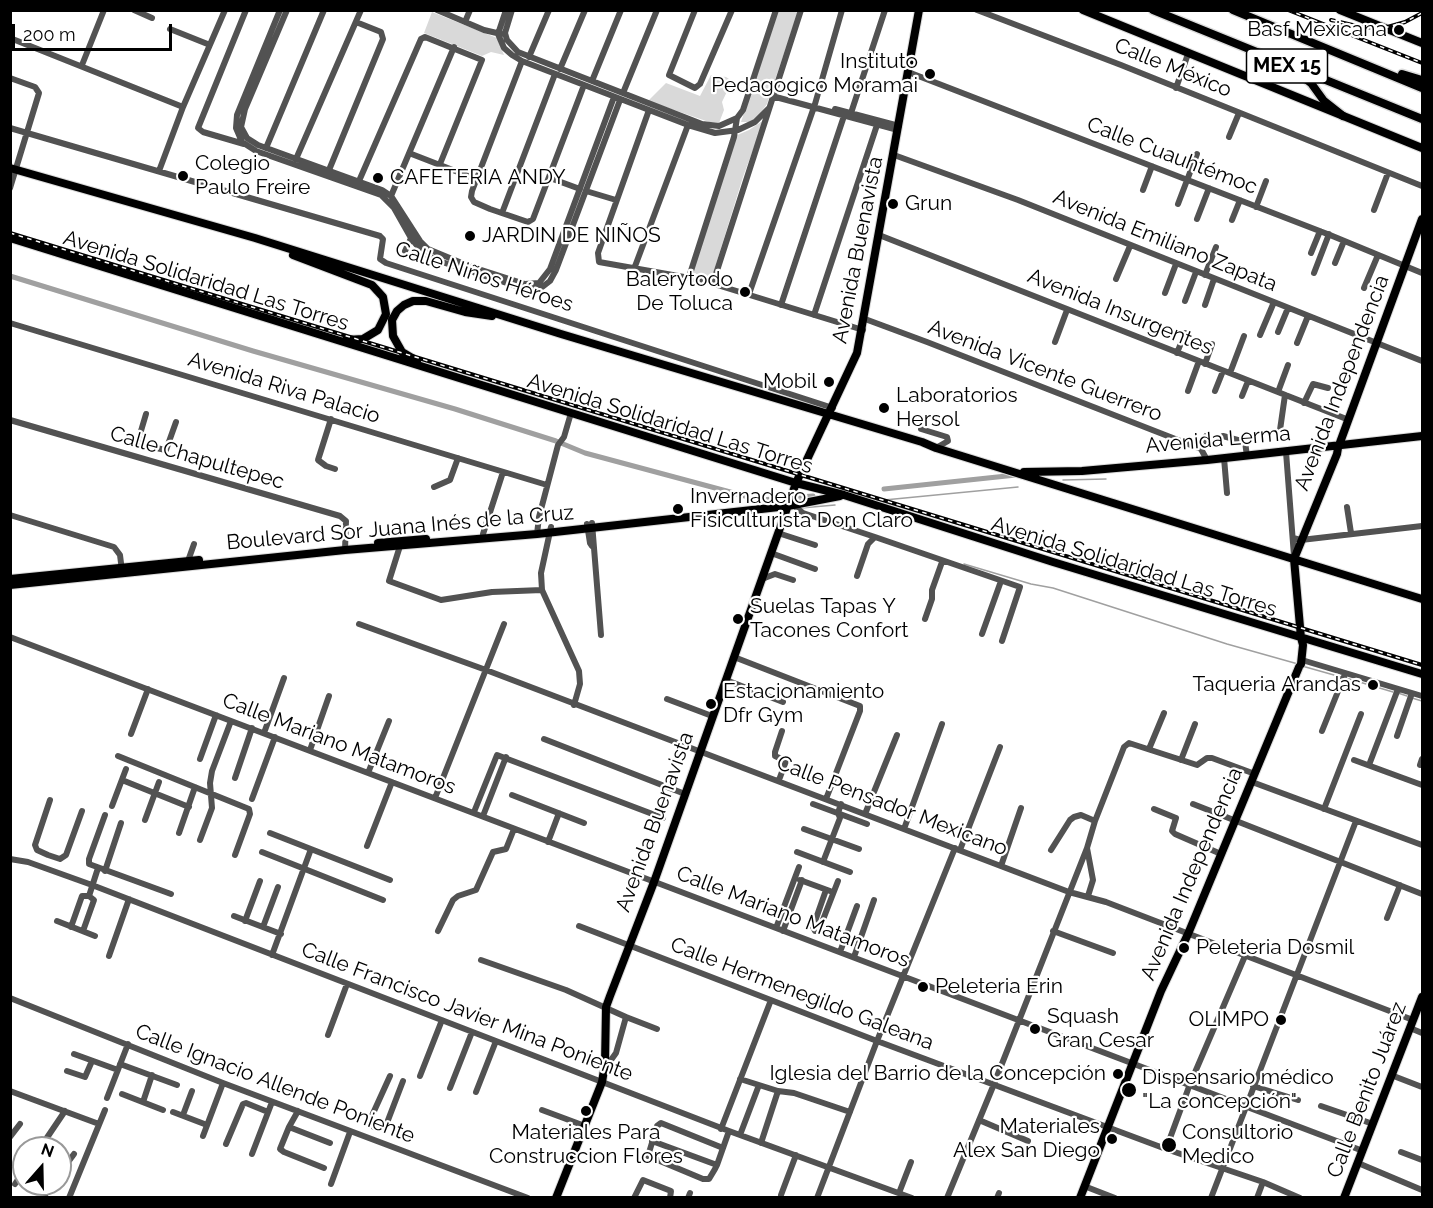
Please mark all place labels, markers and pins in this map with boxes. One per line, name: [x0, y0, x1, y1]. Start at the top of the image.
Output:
place label: Basf Mexicana: [1247, 17, 1387, 43]
marker: Basf Mexicana: [1392, 23, 1406, 37]
place label: Instituto Pedagogico Moramai: [711, 49, 918, 99]
marker: Instituto Pedagogico Moramai: [923, 67, 937, 81]
place label: Colegio Paulo Freire: [195, 151, 310, 201]
place label: CAFETERIA ANDY: [390, 165, 566, 191]
marker: Colegio Paulo Freire: [176, 169, 190, 183]
marker: CAFETERIA ANDY: [371, 171, 385, 185]
place label: Grun: [905, 191, 952, 217]
marker: Grun: [886, 197, 900, 211]
place label: JARDIN DE NIÑOS: [482, 223, 661, 249]
marker: JARDIN DE NIÑOS: [463, 229, 477, 243]
place label: Balerytodo De Toluca: [626, 267, 733, 317]
marker: Balerytodo De Toluca: [738, 285, 752, 299]
place label: Mobil: [763, 369, 817, 395]
marker: Mobil: [822, 375, 836, 389]
place label: Laboratorios Hersol: [896, 383, 1018, 433]
marker: Laboratorios Hersol: [877, 401, 891, 415]
place label: Invernadero Fisiculturista Don Claro: [690, 484, 913, 534]
marker: Invernadero Fisiculturista Don Claro: [671, 502, 685, 516]
place label: Suelas Tapas Y Tacones Confort: [750, 594, 909, 644]
marker: Suelas Tapas Y Tacones Confort: [731, 612, 745, 626]
place label: Taqueria Arandas: [1193, 672, 1361, 698]
marker: Taqueria Arandas: [1366, 678, 1380, 692]
place label: Estacionamiento Dfr Gym: [723, 679, 884, 729]
marker: Estacionamiento Dfr Gym: [704, 697, 718, 711]
place label: Peleteria Dosmil: [1196, 935, 1354, 961]
marker: Peleteria Dosmil: [1177, 941, 1191, 955]
place label: Peleteria Erin: [935, 974, 1063, 1000]
marker: Peleteria Erin: [916, 980, 930, 994]
place label: Squash Gran Cesar: [1047, 1004, 1154, 1054]
place label: OLIMPO: [1189, 1007, 1269, 1033]
marker: OLIMPO: [1274, 1013, 1288, 1027]
marker: Squash Gran Cesar: [1028, 1022, 1042, 1036]
place label: Iglesia del Barrio de la Concepción: [769, 1061, 1106, 1087]
place label: Dispensario médico "La concepción": [1142, 1065, 1334, 1115]
marker: Iglesia del Barrio de la Concepción: [1111, 1067, 1125, 1081]
marker: Dispensario médico "La concepción": [1120, 1081, 1138, 1099]
marker: Materiales Para Construccion Flores: [579, 1104, 593, 1118]
place label: Materiales Alex San Diego: [953, 1114, 1100, 1164]
place label: Materiales Para Construccion Flores: [489, 1120, 683, 1170]
place label: Consultorio Medico: [1182, 1120, 1293, 1170]
marker: Materiales Alex San Diego: [1105, 1132, 1119, 1146]
marker: Consultorio Medico: [1160, 1136, 1178, 1154]

